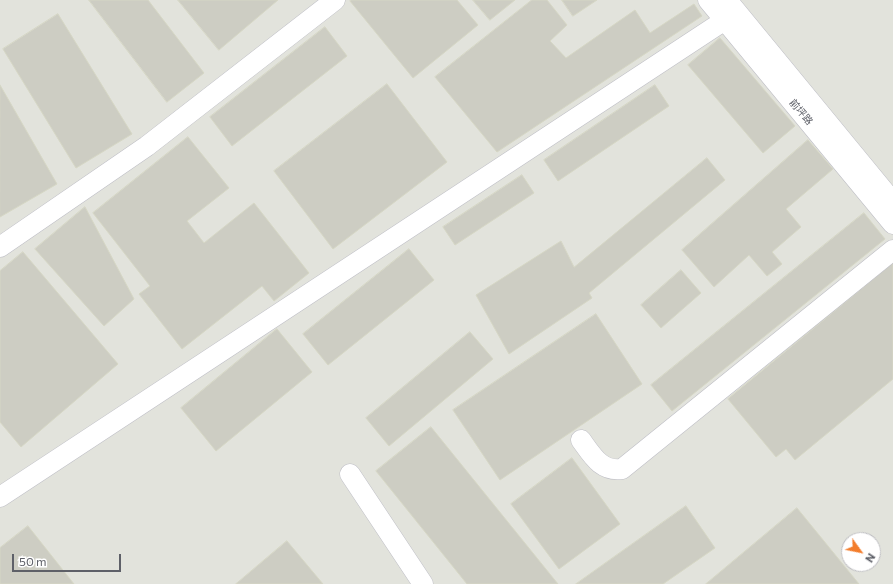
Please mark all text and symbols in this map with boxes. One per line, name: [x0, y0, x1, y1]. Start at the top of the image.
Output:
street label: 前坪路: [787, 97, 815, 127]
north arrow: [841, 532, 881, 572]
scale bar: [14, 546, 123, 572]
text: N: [863, 551, 878, 565]
text: 50 m: [19, 554, 47, 568]

